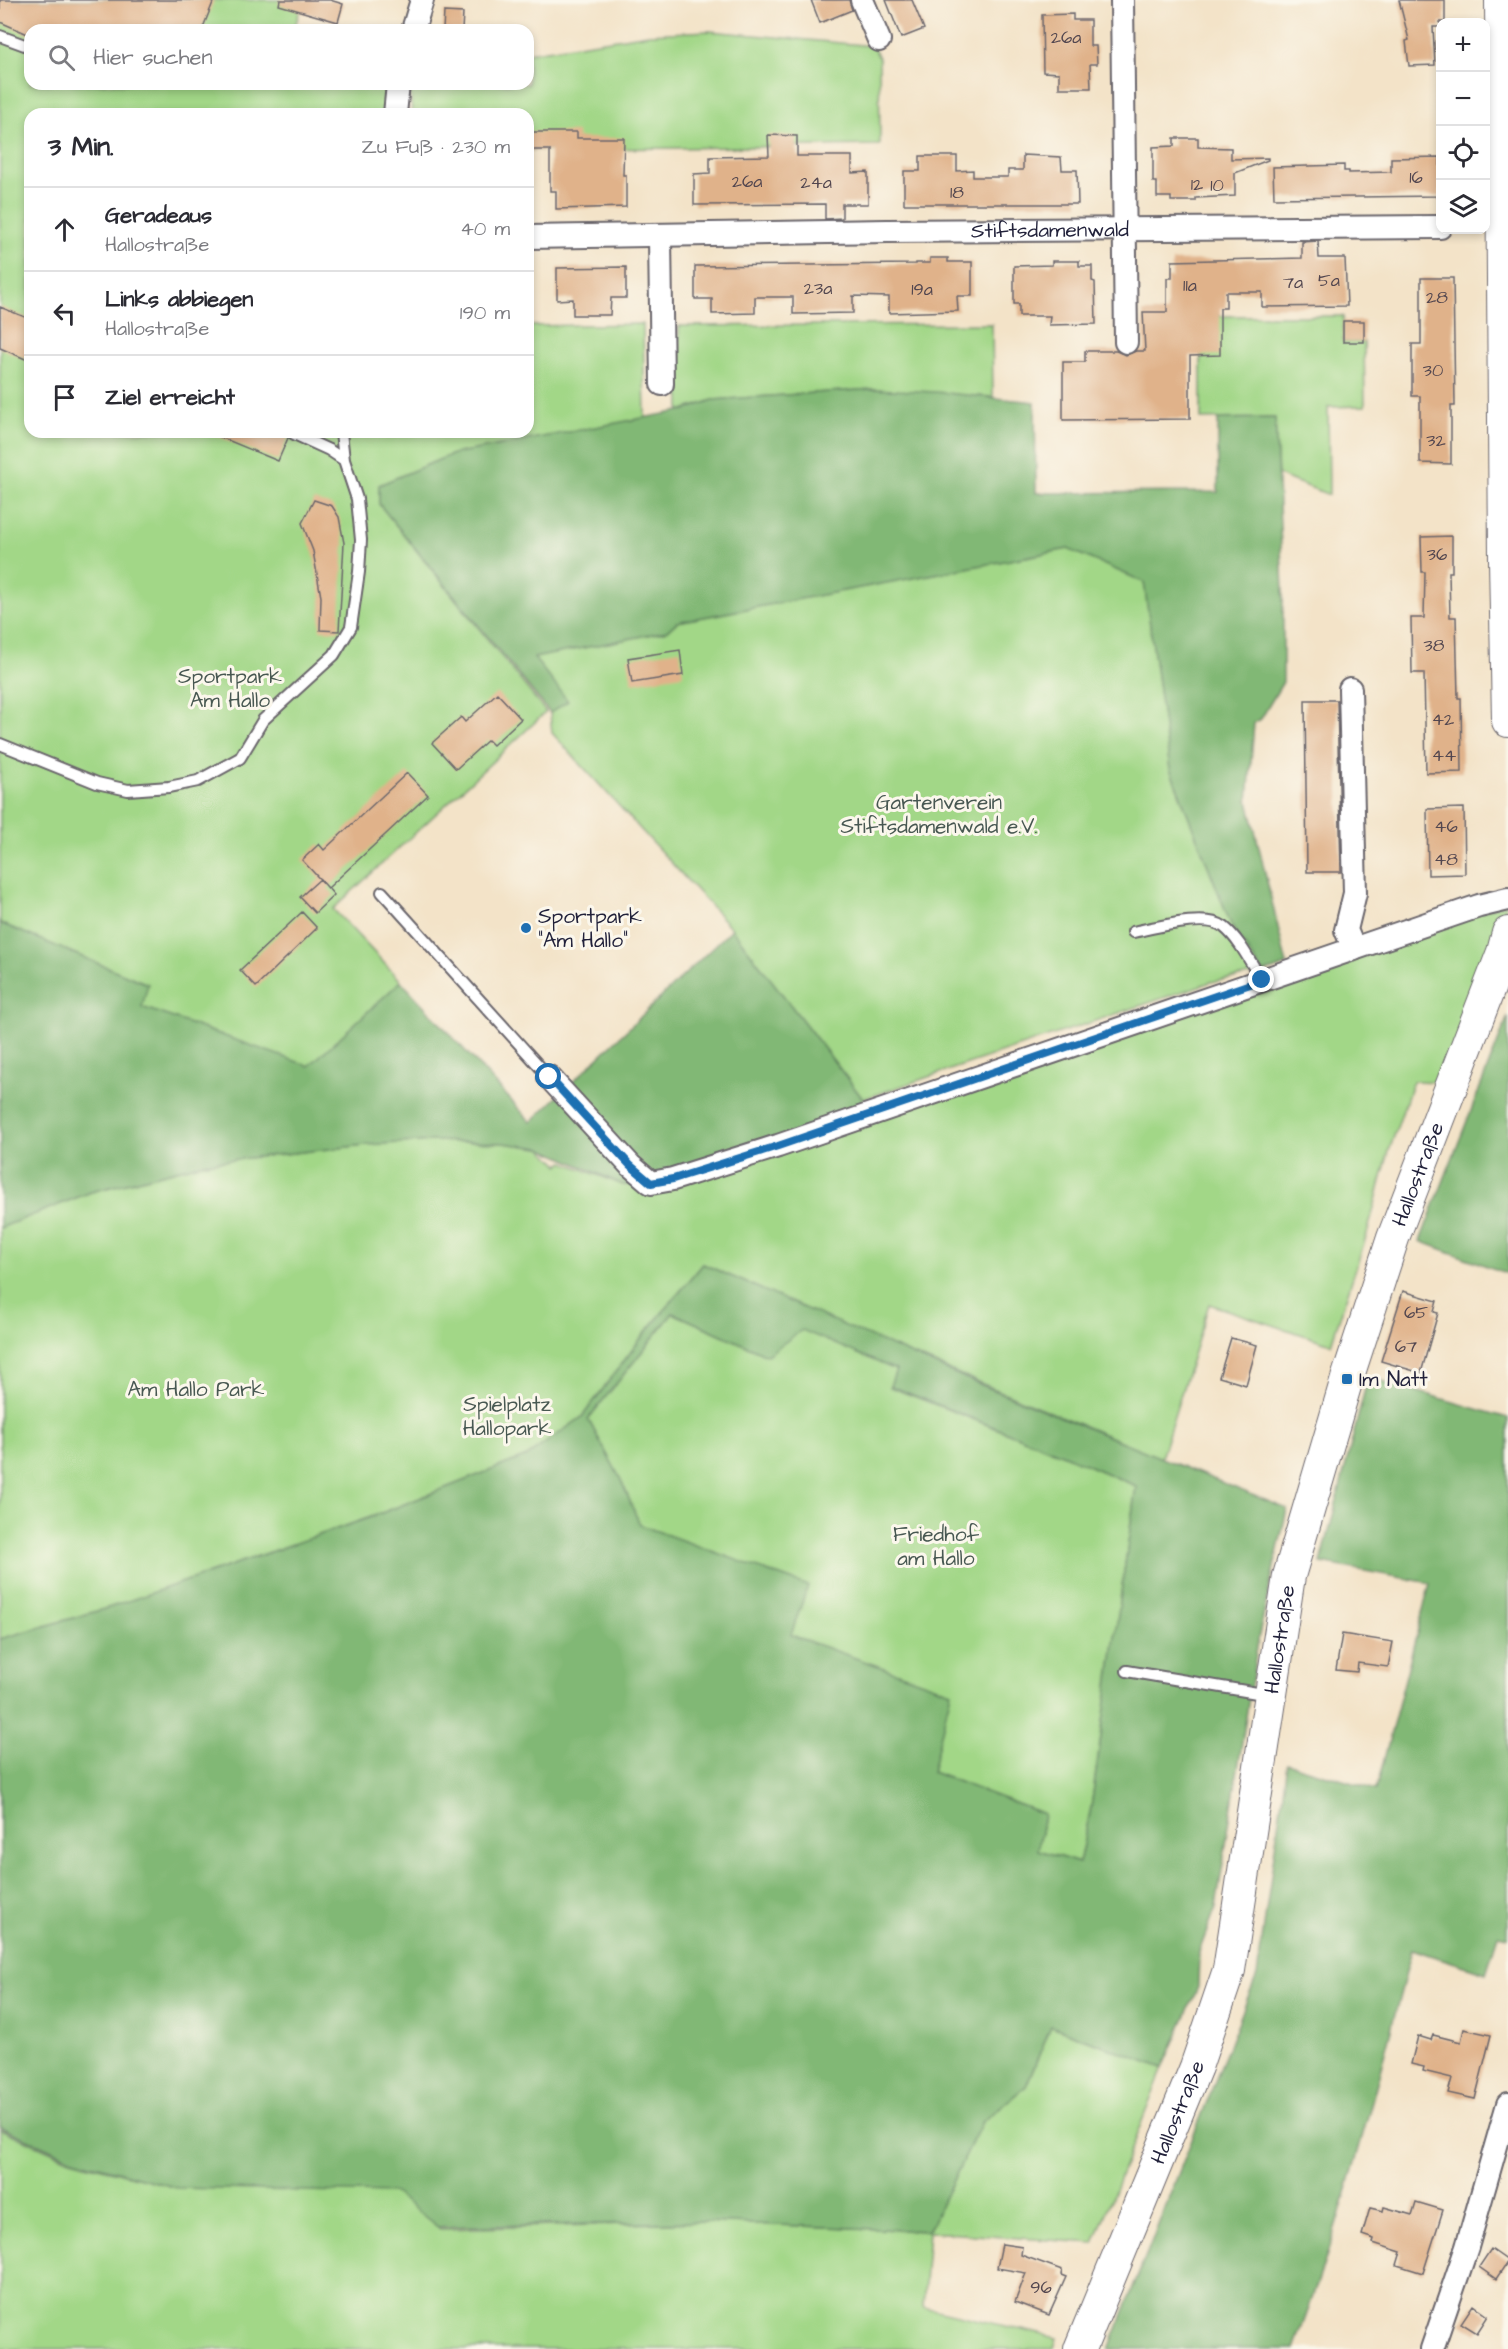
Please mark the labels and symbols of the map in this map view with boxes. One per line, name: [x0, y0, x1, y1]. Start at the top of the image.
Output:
house number: 26a: [1051, 25, 1081, 50]
house number: 16: [1409, 165, 1423, 190]
house number: 26a: [732, 169, 762, 194]
house number: 24a: [800, 170, 832, 195]
house number: 12: [1191, 172, 1204, 197]
house number: 10: [1210, 173, 1224, 198]
house number: 18: [950, 180, 964, 205]
street label: Stiftsdamenwald: [971, 215, 1129, 245]
house number: 5a: [1318, 268, 1340, 293]
house number: 7a: [1283, 270, 1303, 295]
house number: 11a: [1183, 273, 1197, 298]
house number: 23a: [804, 276, 832, 301]
house number: 19a: [911, 277, 933, 302]
house number: 28: [1426, 285, 1448, 310]
house number: 30: [1423, 358, 1443, 383]
house number: 32: [1426, 428, 1446, 453]
house number: 36: [1427, 542, 1447, 567]
house number: 38: [1424, 633, 1445, 658]
park label: Sportpark Am Hallo: [178, 662, 282, 715]
house number: 42: [1432, 707, 1455, 732]
house number: 44: [1432, 743, 1456, 768]
park label: Gartenverein Stiftsdamenwald e.V.: [841, 788, 1037, 841]
house number: 46: [1434, 814, 1458, 839]
house number: 48: [1434, 847, 1458, 872]
place label: Sportpark "Am Hallo": [538, 902, 642, 955]
marker: Sportpark "Am Hallo": [519, 921, 533, 935]
route end: [1248, 966, 1274, 992]
route start: [535, 1063, 561, 1089]
street label: Hallostraße: [1385, 1118, 1451, 1231]
house number: 65: [1404, 1300, 1428, 1325]
house number: 67: [1395, 1334, 1417, 1359]
place label: Im Natt: [1359, 1365, 1428, 1394]
marker: Im Natt: [1340, 1372, 1354, 1386]
park label: Am Hallo Park: [128, 1375, 265, 1404]
park label: Spielplatz Hallopark: [463, 1390, 551, 1444]
park label: Friedhof am Hallo: [893, 1520, 980, 1573]
street label: Hallostraße: [1257, 1583, 1302, 1696]
street label: Hallostraße: [1144, 2057, 1212, 2169]
house number: 96: [1030, 2275, 1052, 2300]

